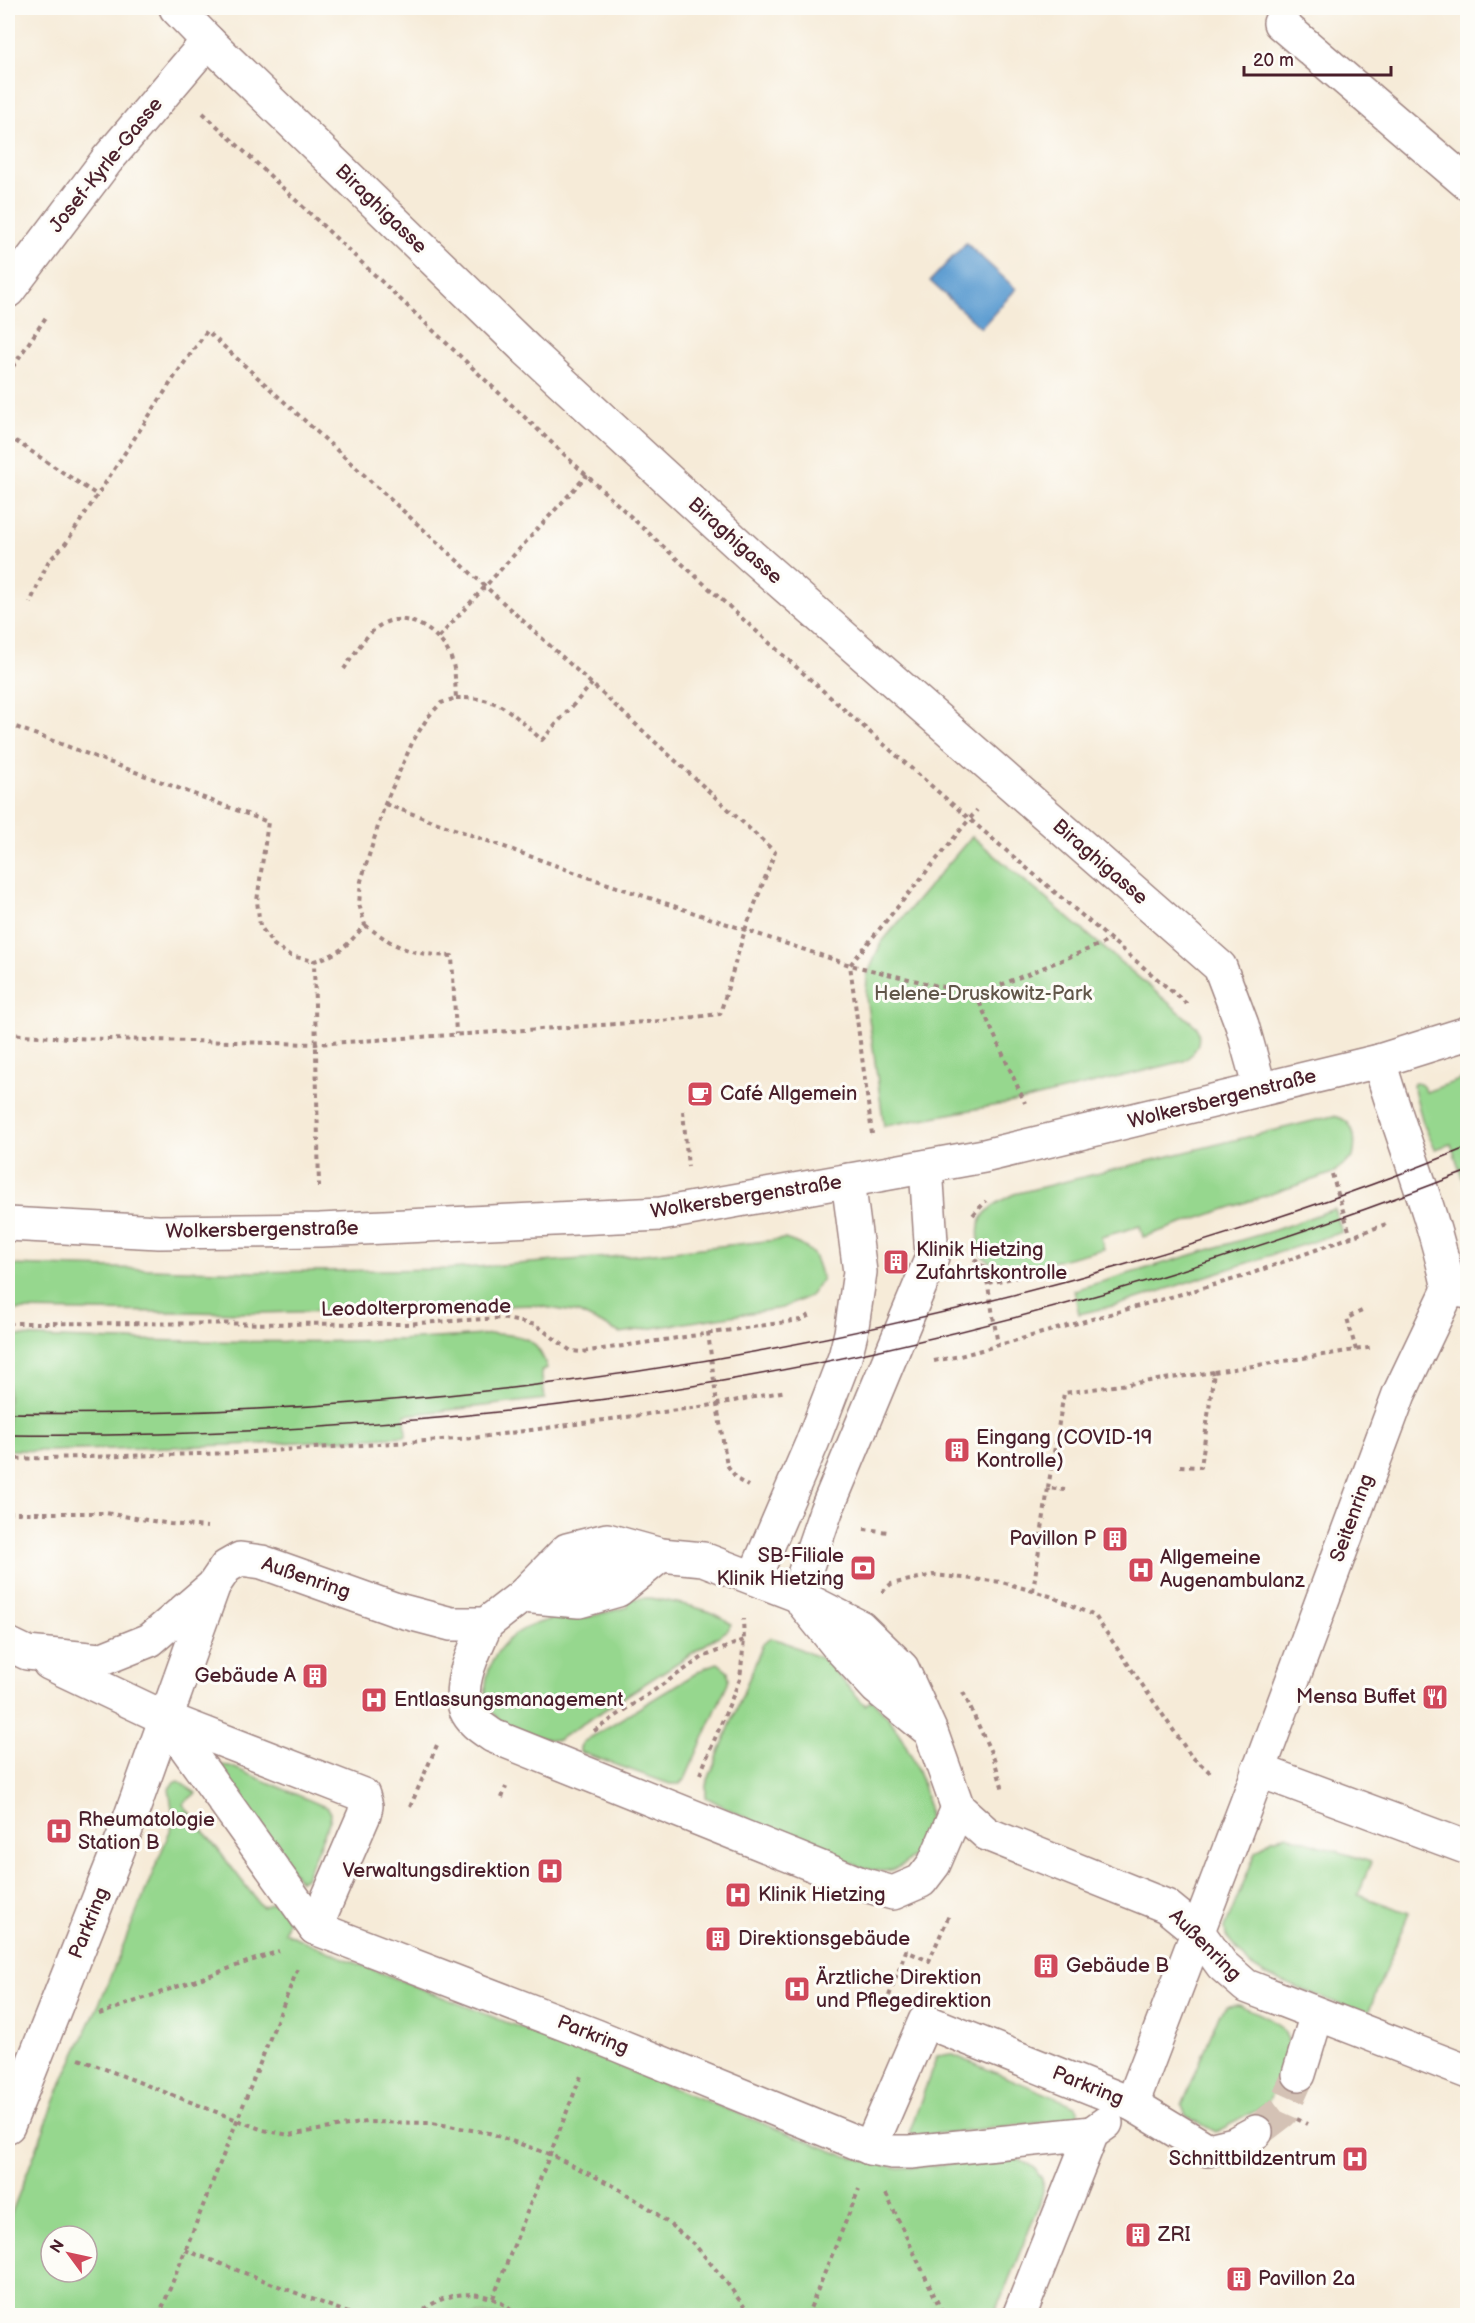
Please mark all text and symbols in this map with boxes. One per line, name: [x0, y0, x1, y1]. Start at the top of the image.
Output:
scale bar: [1244, 39, 1391, 77]
text: 20 m: [1253, 50, 1294, 71]
street label: Josef-Kyrle-Gasse: [44, 92, 168, 237]
street label: Biraghigasse: [330, 159, 432, 259]
street label: Biraghigasse: [683, 492, 787, 590]
street label: Biraghigasse: [1047, 814, 1153, 910]
park label: Helene-Druskowitz-Park: [874, 982, 1092, 1006]
street label: Wolkersbergenstraße: [1125, 1064, 1319, 1134]
cafe icon: Café Allgemein: [685, 1079, 715, 1109]
place label: Café Allgemein: [720, 1082, 857, 1106]
street label: Wolkersbergenstraße: [649, 1170, 843, 1224]
street label: Wolkersbergenstraße: [165, 1216, 359, 1244]
place label: Klinik Hietzing Zufahrtskontrolle: [915, 1238, 1067, 1285]
building icon: Klinik Hietzing Zufahrtskontrolle: [881, 1247, 911, 1277]
street label: Leodolterpromenade: [321, 1294, 511, 1322]
place label: Eingang (COVID-19 Kontrolle): [976, 1426, 1152, 1473]
building icon: Eingang (COVID-19 Kontrolle): [942, 1435, 972, 1465]
street label: Seitenring: [1325, 1471, 1379, 1565]
building icon: Pavillon P: [1100, 1524, 1130, 1554]
place label: Pavillon P: [1009, 1527, 1096, 1551]
place label: SB-Filiale Klinik Hietzing: [716, 1544, 844, 1591]
place label: Allgemeine Augenambulanz: [1160, 1546, 1305, 1593]
street label: Außenring: [259, 1552, 353, 1604]
bank icon: SB-Filiale Klinik Hietzing: [848, 1553, 878, 1583]
hospital icon: Allgemeine Augenambulanz: [1126, 1555, 1156, 1585]
building icon: Gebäude A: [300, 1661, 330, 1691]
place label: Gebäude A: [194, 1664, 297, 1688]
restaurant icon: Mensa Buffet: [1420, 1682, 1450, 1712]
hospital icon: Entlassungsmanagement: [359, 1685, 389, 1715]
place label: Mensa Buffet: [1296, 1685, 1416, 1709]
place label: Entlassungsmanagement: [394, 1688, 624, 1712]
place label: Rheumatologie Station B: [78, 1808, 215, 1855]
hospital icon: Rheumatologie Station B: [44, 1816, 74, 1846]
hospital icon: Verwaltungsdirektion: [535, 1856, 565, 1886]
place label: Verwaltungsdirektion: [342, 1859, 530, 1883]
hospital icon: Klinik Hietzing: [723, 1880, 753, 1910]
place label: Klinik Hietzing: [758, 1883, 886, 1907]
street label: Parkring: [64, 1884, 114, 1962]
street label: Außenring: [1164, 1904, 1246, 1986]
building icon: Direktionsgebäude: [703, 1924, 733, 1954]
place label: Direktionsgebäude: [738, 1927, 910, 1951]
building icon: Gebäude B: [1031, 1951, 1061, 1981]
place label: Gebäude B: [1066, 1954, 1169, 1978]
place label: Ärztliche Direktion und Pflegedirektion: [816, 1966, 991, 2013]
hospital icon: Ärztliche Direktion und Pflegedirektion: [782, 1974, 812, 2004]
street label: Parkring: [554, 2010, 632, 2060]
street label: Parkring: [1049, 2061, 1127, 2111]
hospital icon: Schnittbildzentrum: [1340, 2144, 1370, 2174]
place label: Schnittbildzentrum: [1169, 2147, 1336, 2171]
building icon: ZRI: [1123, 2220, 1153, 2250]
place label: ZRI: [1157, 2223, 1191, 2247]
north arrow: [39, 2224, 99, 2284]
text: N: [46, 2236, 69, 2257]
building icon: Pavillon 2a: [1224, 2264, 1254, 2294]
place label: Pavillon 2a: [1258, 2267, 1355, 2291]

